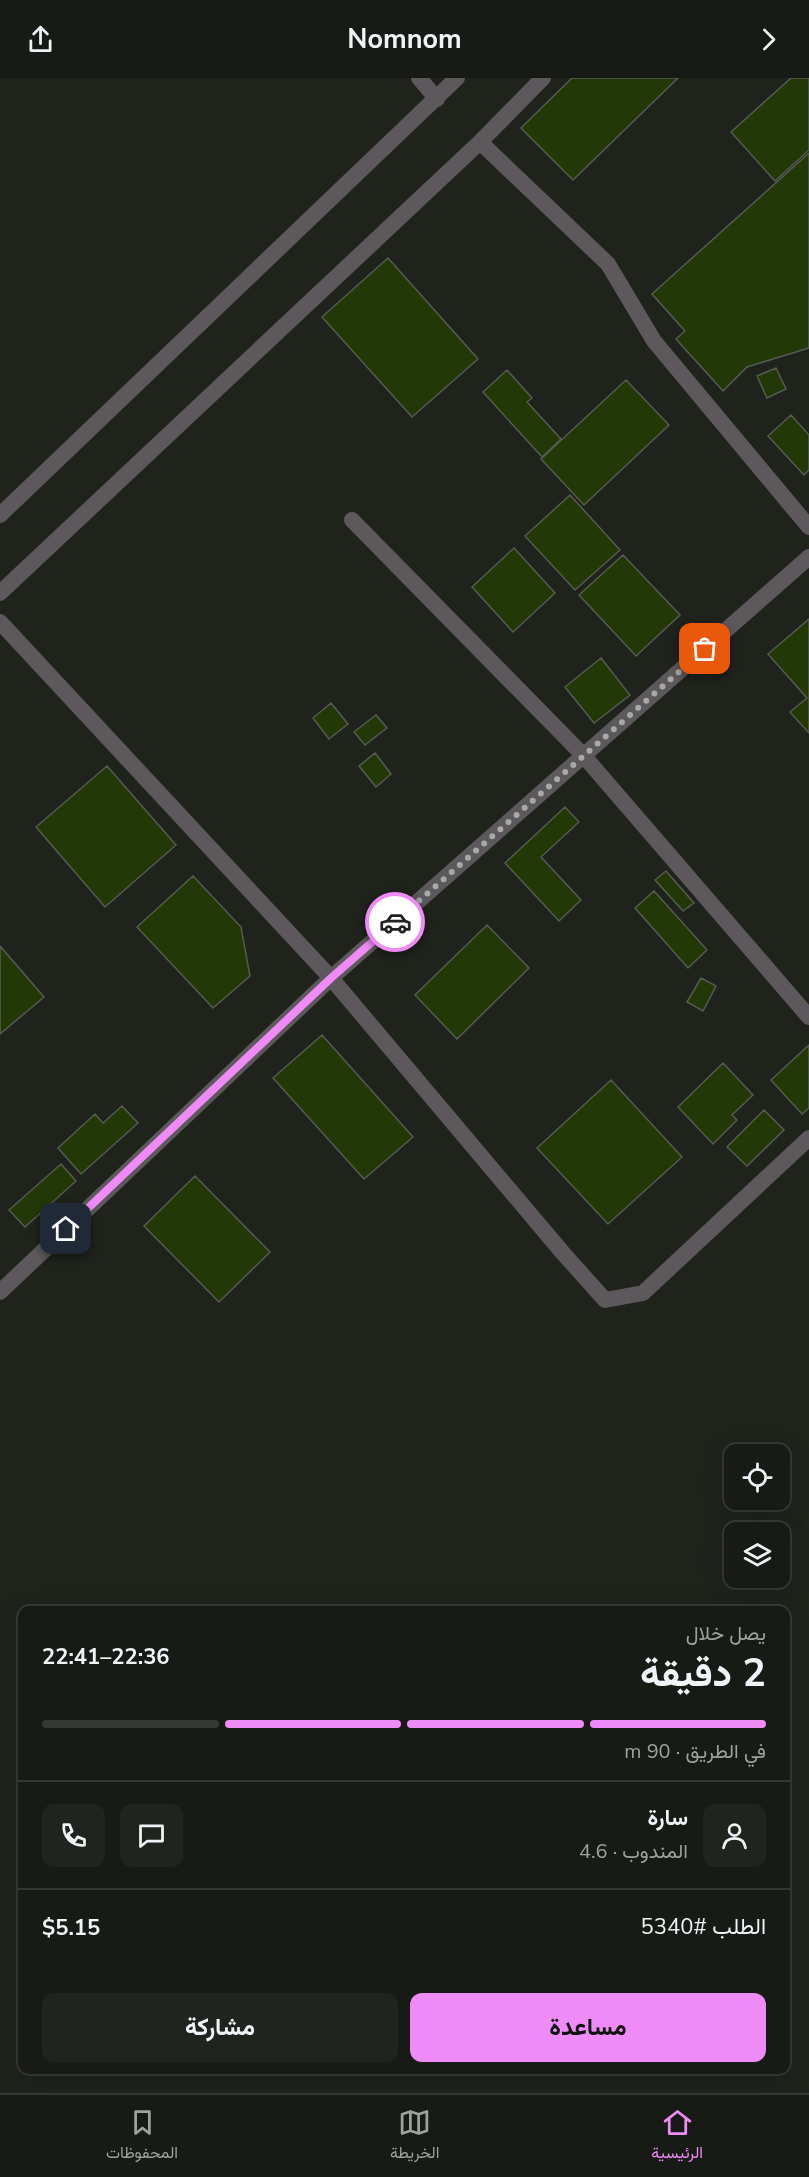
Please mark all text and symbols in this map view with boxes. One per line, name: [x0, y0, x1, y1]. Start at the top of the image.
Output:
text: Nomnom: [347, 21, 462, 58]
icon: share: [24, 23, 57, 56]
icon: forward: [752, 23, 785, 56]
pin: [679, 623, 730, 674]
icon: bag: [688, 632, 721, 665]
courier: [365, 892, 425, 952]
icon: car: [379, 906, 412, 939]
pin: [40, 1203, 91, 1254]
icon: home: [49, 1212, 82, 1245]
map controls: [724, 1444, 790, 1588]
button: locate: [724, 1444, 790, 1510]
button: layers: [724, 1522, 790, 1588]
text: يصل خلال: [686, 1620, 766, 1647]
text: 22:36–22:41: [42, 1642, 170, 1672]
text: 2 دقيقة: [640, 1647, 766, 1700]
text: في الطريق · 90 m: [624, 1738, 766, 1765]
text: سارة: [647, 1803, 688, 1833]
button: phone: [42, 1804, 105, 1867]
button: chat: [120, 1804, 183, 1867]
button: person: [703, 1804, 766, 1867]
text: المندوب · 4.6: [579, 1838, 688, 1865]
text: الطلب #5340: [641, 1912, 766, 1942]
text: $5.15: [42, 1913, 100, 1943]
button: مشاركة: [42, 1993, 398, 2062]
button: مساعدة: [410, 1993, 766, 2062]
tab: المحفوظات: [106, 2106, 178, 2167]
tab: الخريطة: [390, 2106, 439, 2167]
tab: الرئيسية: [651, 2106, 703, 2167]

